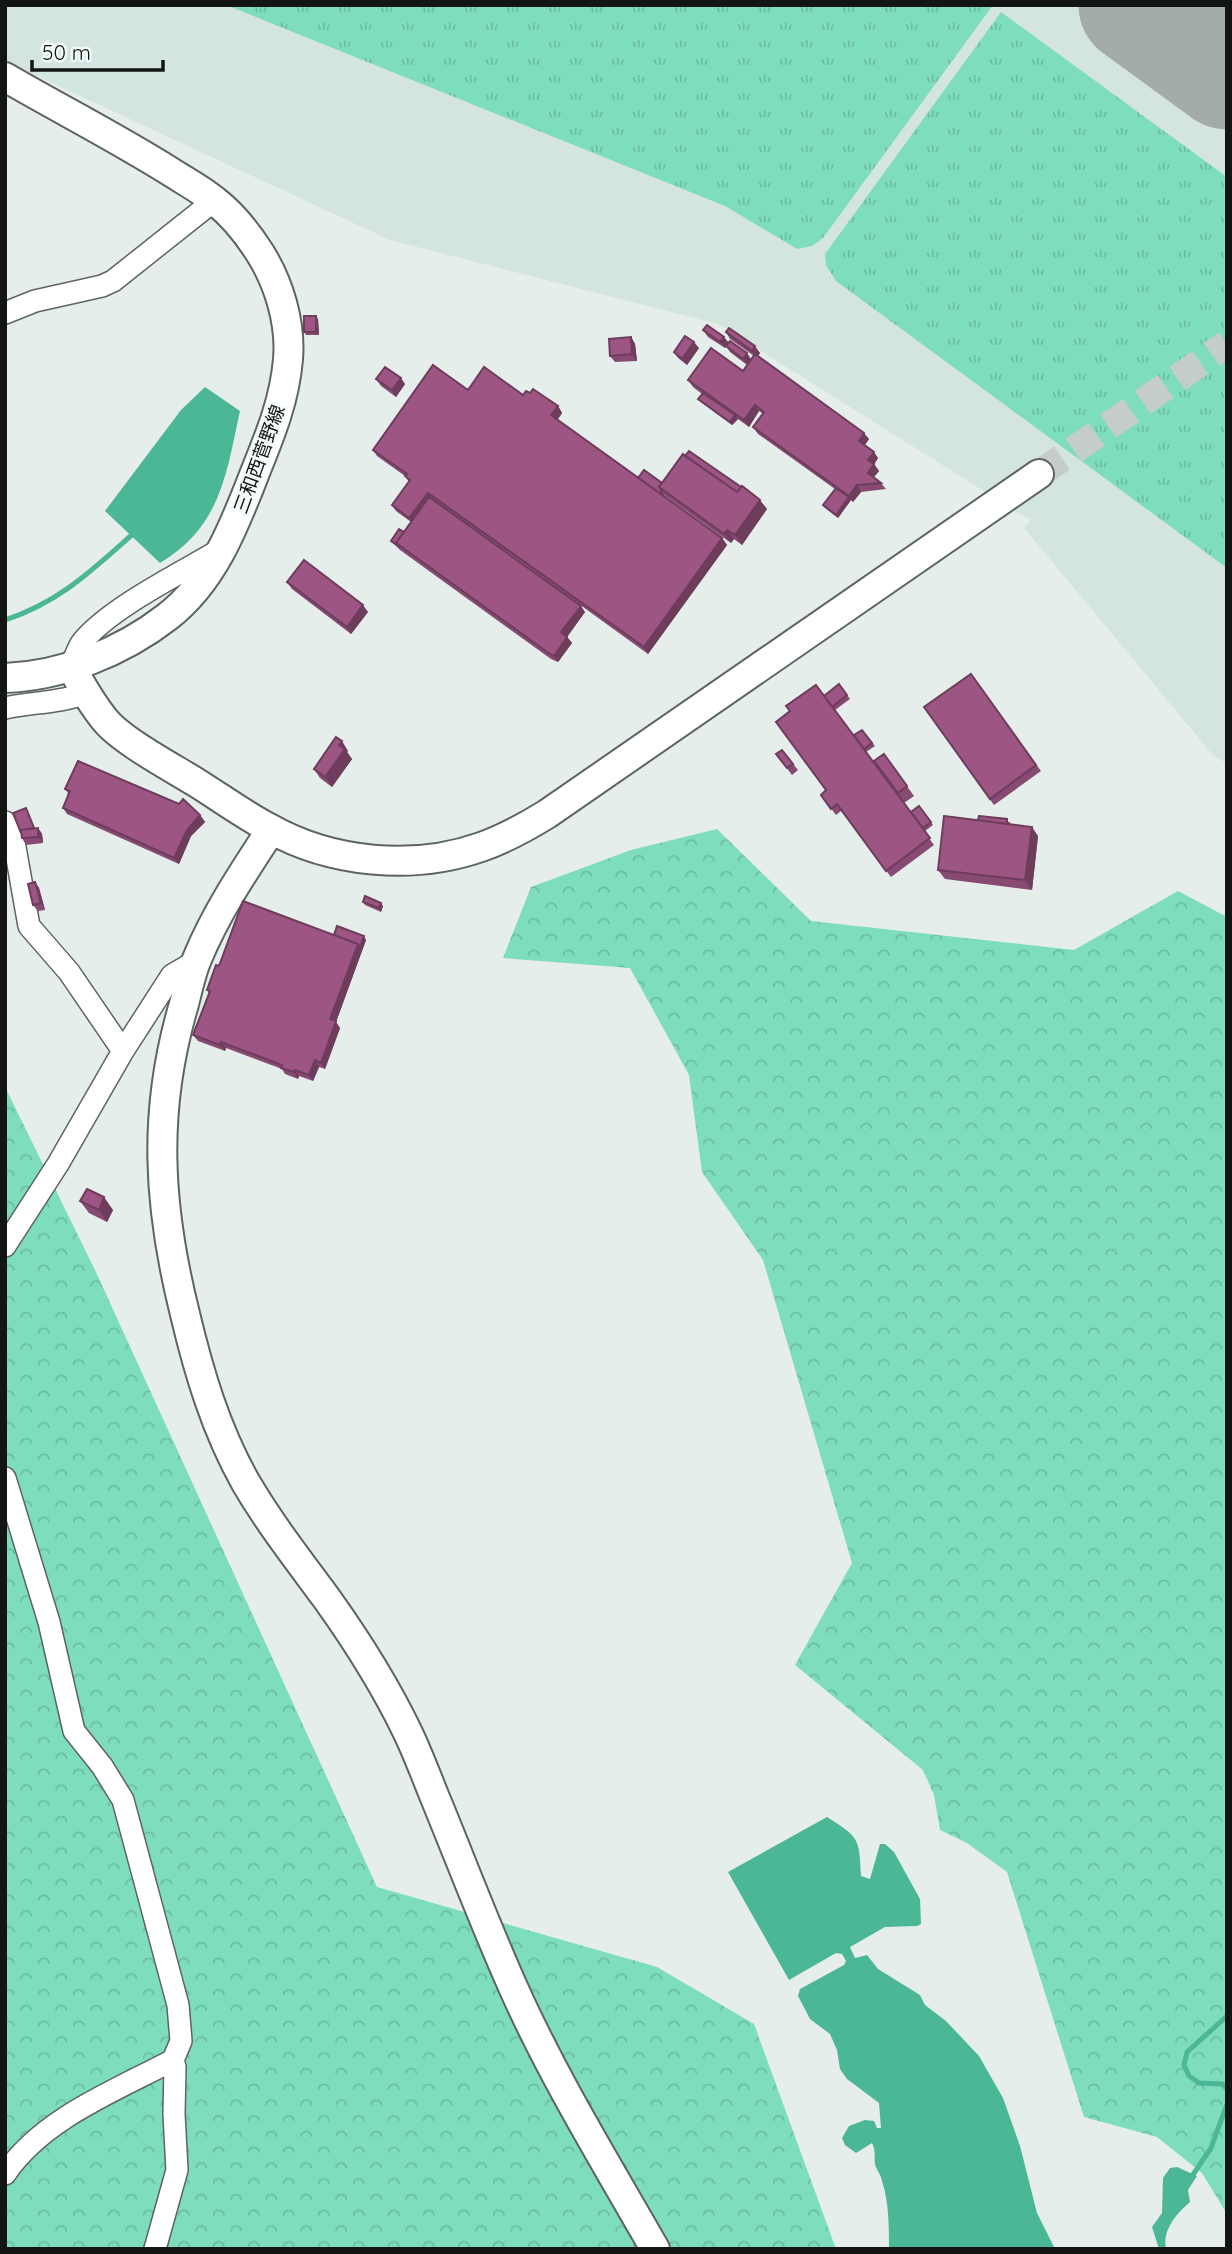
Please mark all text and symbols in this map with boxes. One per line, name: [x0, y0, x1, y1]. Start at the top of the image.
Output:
scale bar: [32, 28, 163, 72]
text: 50 m: [42, 39, 91, 65]
street label: 三和西菅野線: [228, 401, 290, 517]

